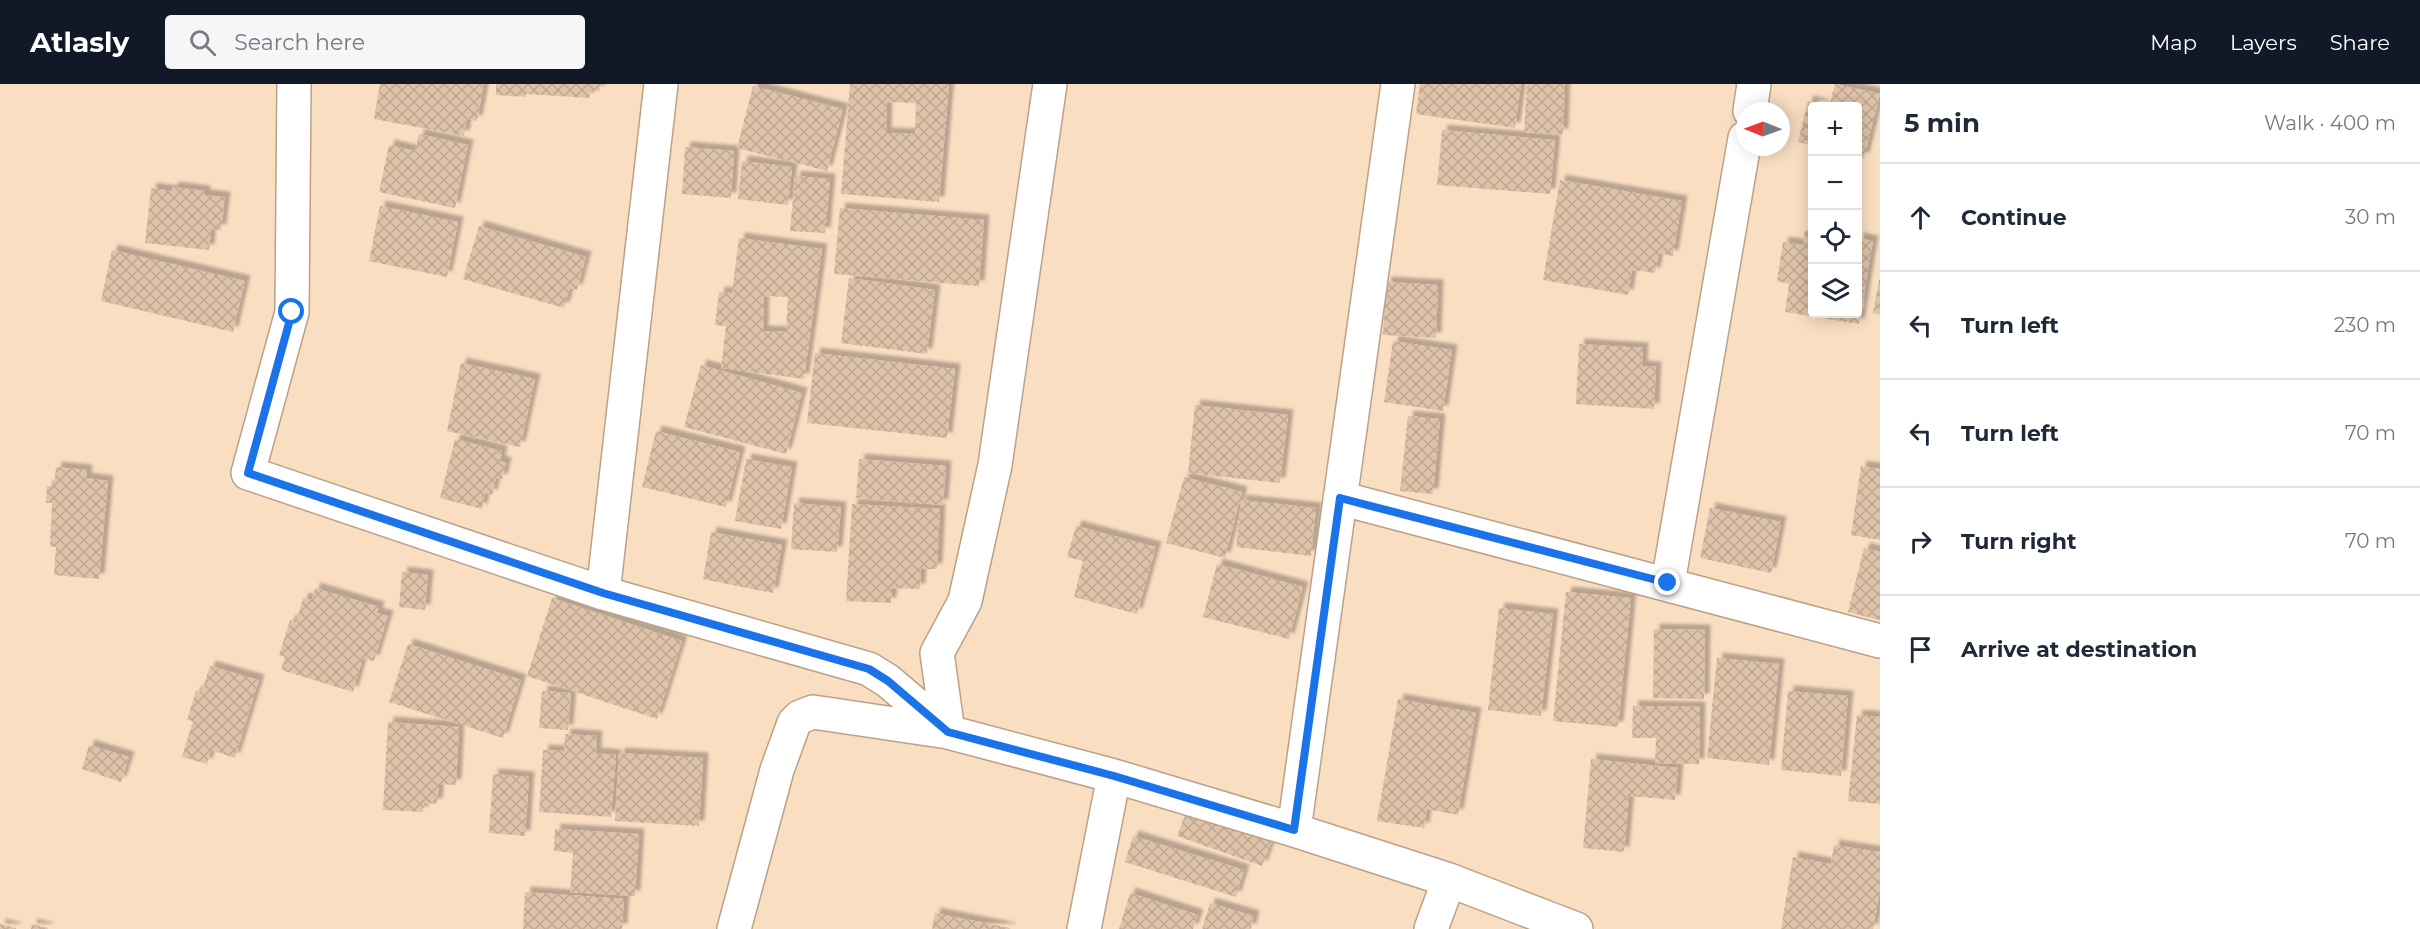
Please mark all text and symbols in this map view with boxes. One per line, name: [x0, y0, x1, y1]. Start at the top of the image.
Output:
search box: [165, 15, 585, 69]
text: Atlasly: [30, 25, 129, 59]
icon: search: [186, 26, 219, 59]
text: Search here: [234, 29, 365, 56]
text: Map: [2150, 30, 2197, 55]
text: Layers: [2230, 30, 2297, 55]
text: Share: [2330, 30, 2390, 55]
north arrow: [1736, 102, 1790, 156]
map controls: [1808, 102, 1862, 318]
button: +: [1808, 102, 1862, 156]
text: 5 min: [1904, 107, 1980, 139]
text: Walk · 400 m: [2264, 111, 2396, 135]
button: −: [1808, 156, 1862, 210]
icon: ahead: [1904, 201, 1937, 234]
text: Continue: [1961, 204, 2067, 231]
text: 30 m: [2345, 205, 2396, 229]
button: locate: [1808, 210, 1862, 264]
button: layers: [1808, 264, 1862, 318]
route start: [278, 298, 304, 324]
icon: left: [1904, 309, 1937, 342]
text: Turn left: [1961, 312, 2059, 339]
text: 230 m: [2334, 313, 2396, 337]
icon: left: [1904, 417, 1937, 450]
text: Turn left: [1961, 420, 2059, 447]
text: 70 m: [2345, 421, 2396, 445]
icon: right: [1904, 525, 1937, 558]
text: Turn right: [1961, 528, 2076, 555]
text: 70 m: [2345, 529, 2396, 553]
route end: [1654, 569, 1680, 595]
icon: arrive: [1904, 633, 1937, 666]
text: Arrive at destination: [1961, 636, 2197, 663]

